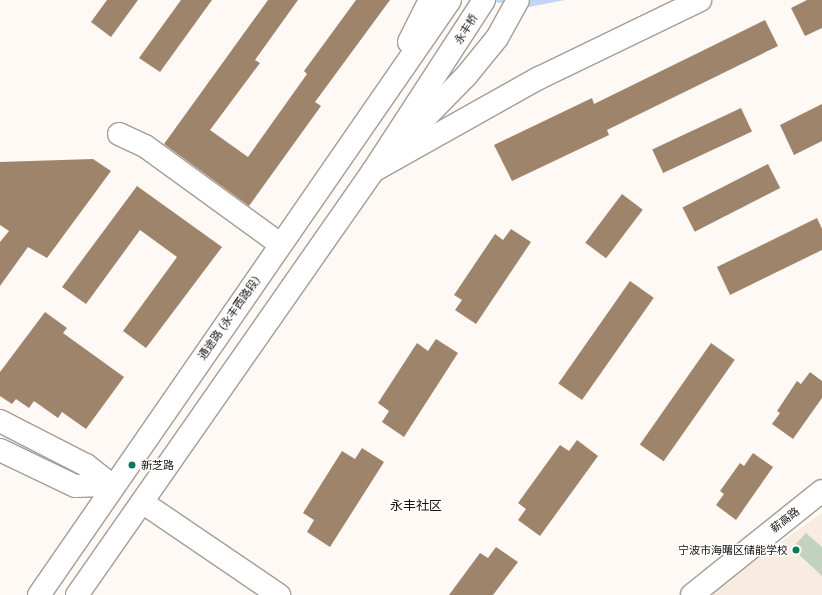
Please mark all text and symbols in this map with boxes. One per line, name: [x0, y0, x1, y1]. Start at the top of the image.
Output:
street label: 永丰桥: [452, 12, 480, 46]
street label: 通途路 (永丰西路段): [195, 274, 263, 362]
place label: 新芝路: [141, 458, 174, 472]
marker: 新芝路: [126, 459, 138, 471]
district label: 永丰社区: [390, 498, 442, 514]
street label: 薪高路: [768, 505, 802, 535]
place label: 宁波市海曙区储能学校: [678, 543, 788, 557]
marker: 宁波市海曙区储能学校: [791, 545, 801, 555]

